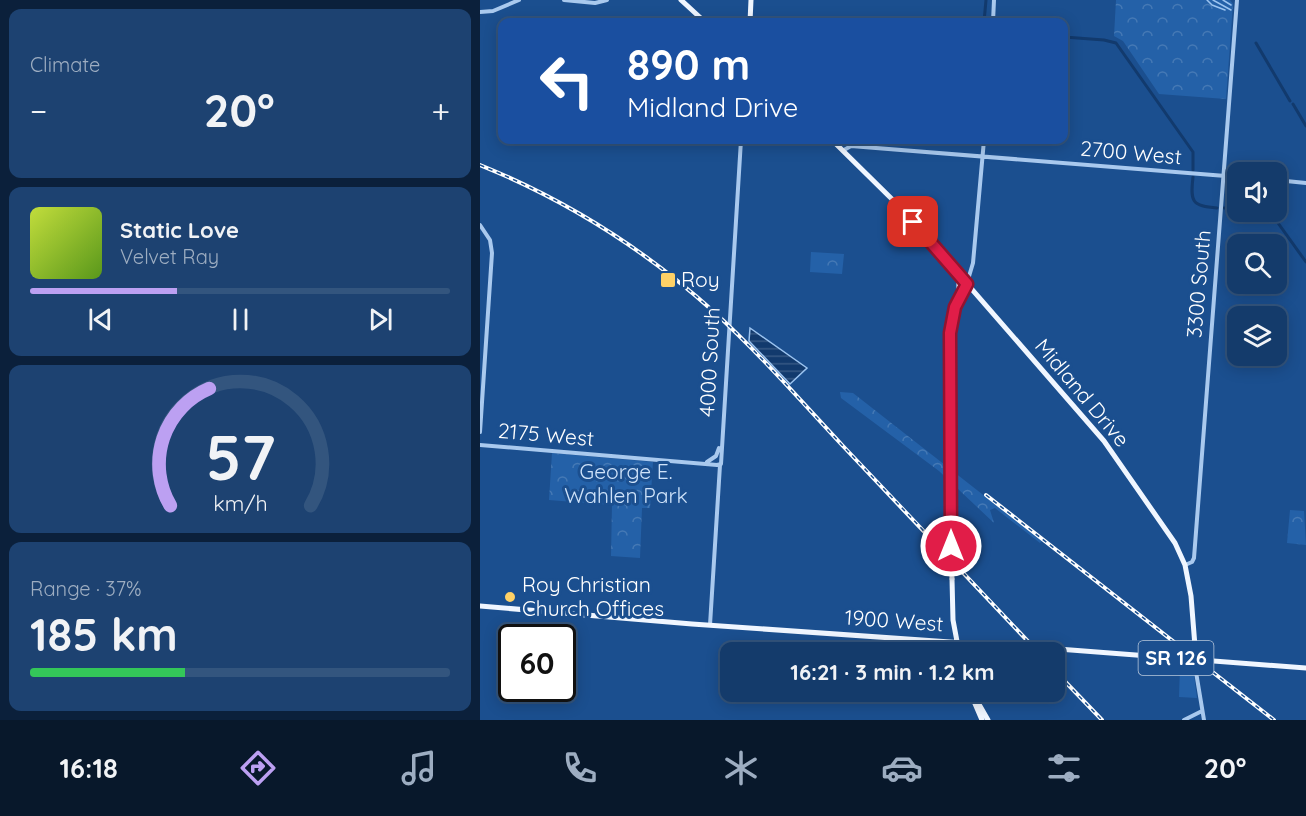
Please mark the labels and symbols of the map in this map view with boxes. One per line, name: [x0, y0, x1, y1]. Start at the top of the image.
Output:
street label: 2700 West: [1079, 135, 1183, 169]
pin: [887, 196, 938, 247]
street label: 3300 South: [1180, 229, 1216, 339]
place label: Roy: [681, 266, 720, 292]
marker: Roy: [659, 271, 677, 289]
street label: 4000 South: [693, 306, 725, 417]
street label: Midland Drive: [1030, 333, 1136, 452]
street label: 2175 West: [497, 417, 595, 451]
park label: George E. Wahlen Park: [564, 458, 688, 508]
position arrow: [919, 514, 983, 578]
place label: Roy Christian Church Offices: [522, 571, 664, 621]
marker: Roy Christian Church Offices: [503, 590, 517, 604]
street label: 1900 West: [844, 604, 944, 636]
speed limit sign: 60: [498, 624, 576, 702]
road number: SR 126: [1138, 641, 1214, 675]

